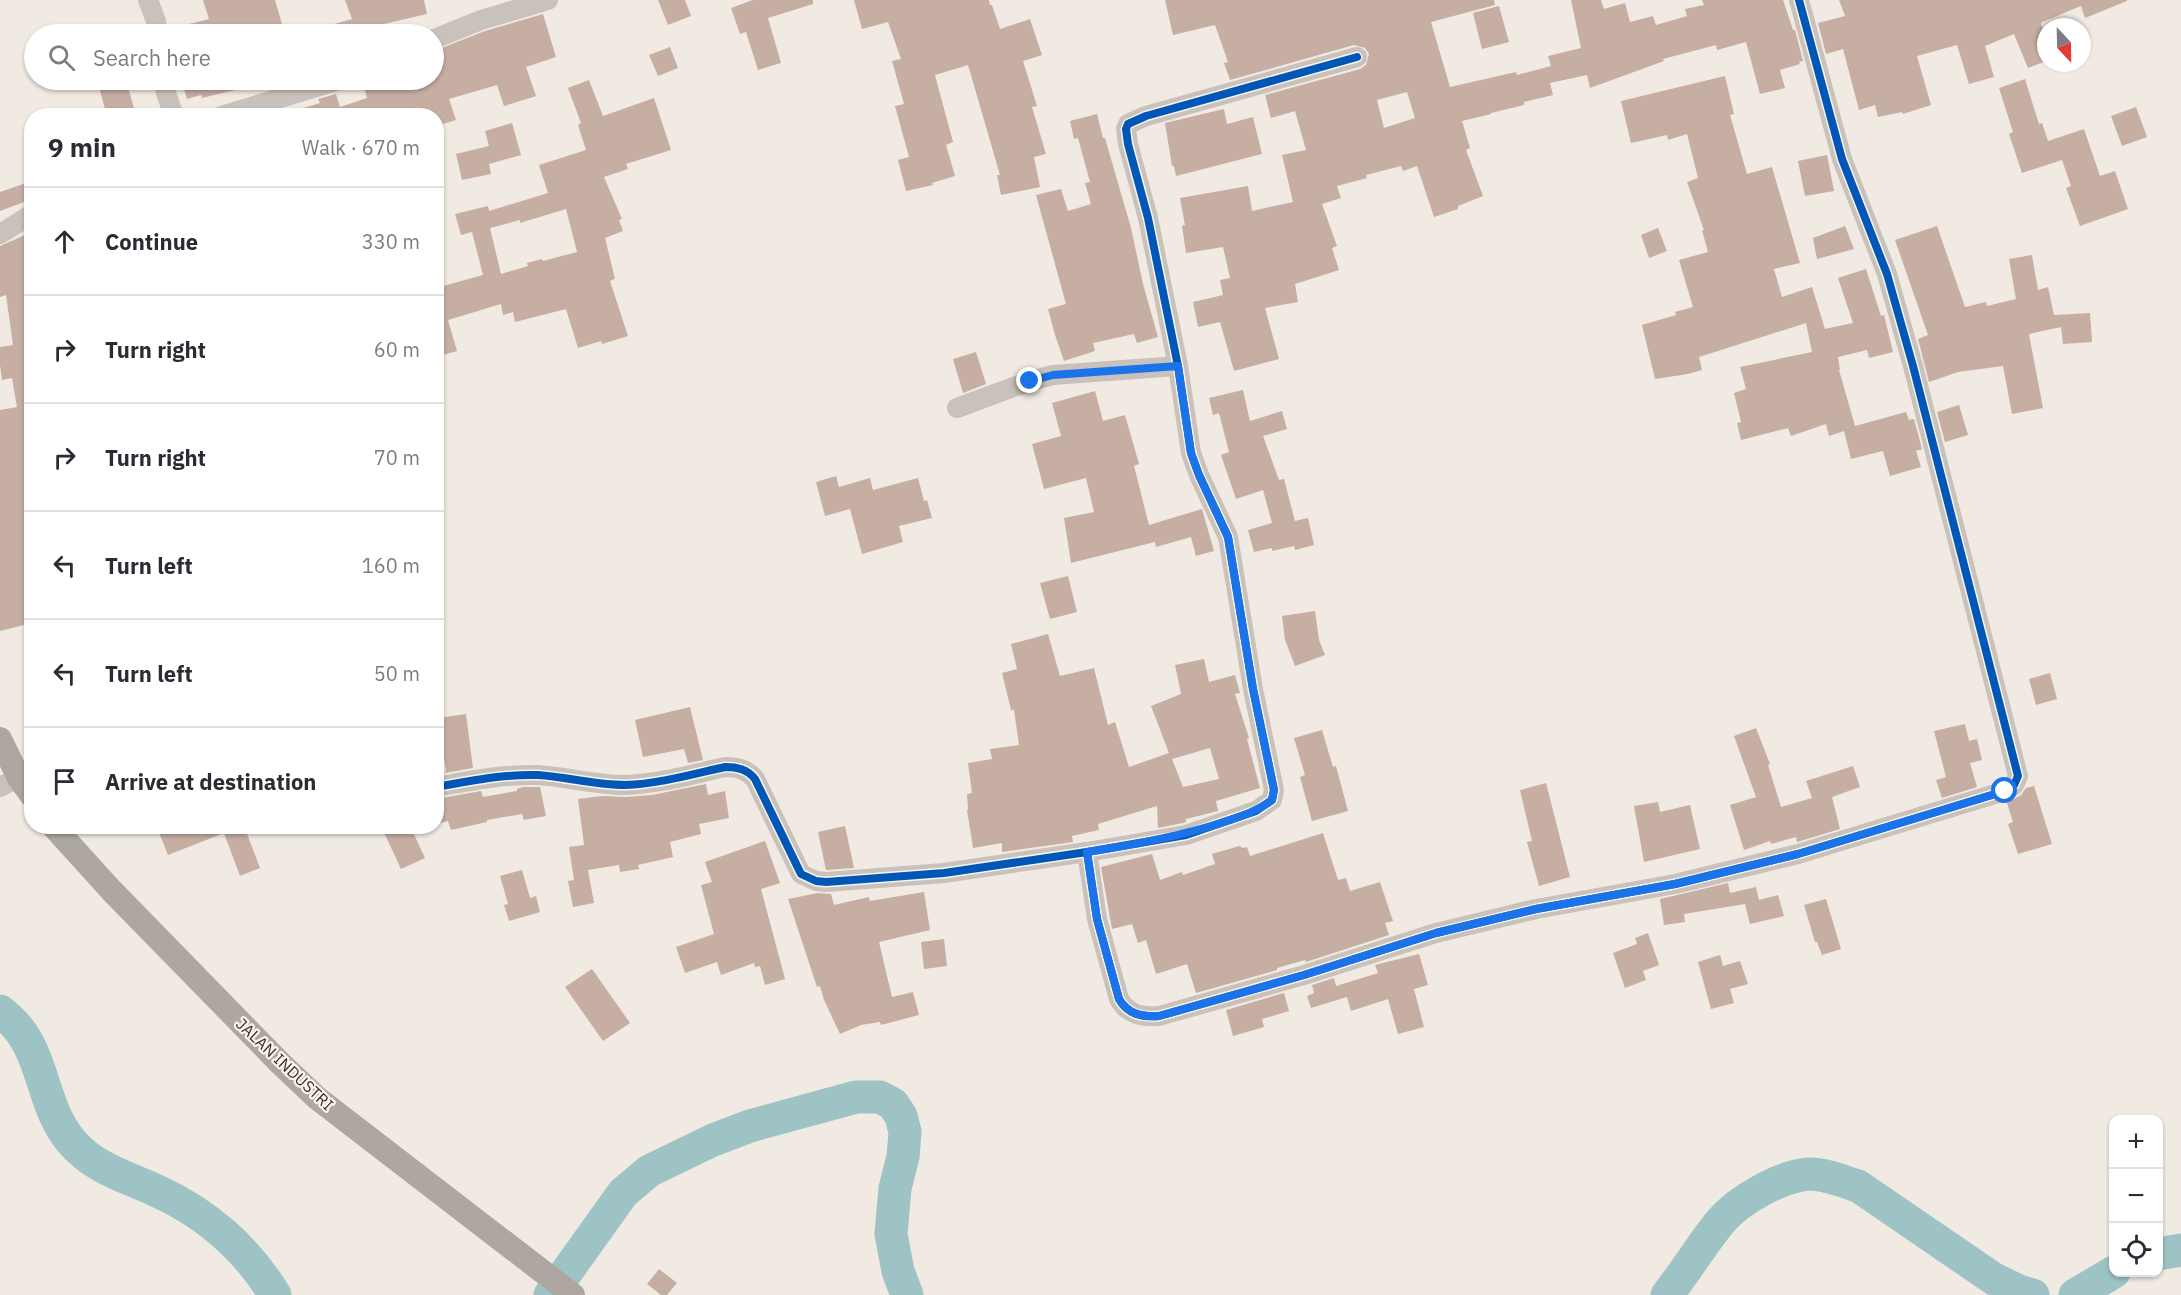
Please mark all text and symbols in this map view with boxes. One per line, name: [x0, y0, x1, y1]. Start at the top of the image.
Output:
north arrow: [2037, 18, 2091, 72]
search box: [24, 24, 444, 90]
icon: search: [45, 41, 78, 74]
text: Search here: [93, 43, 211, 72]
text: 9 min: [48, 130, 116, 164]
text: Walk · 670 m: [302, 134, 420, 161]
icon: ahead: [48, 225, 81, 258]
text: Continue: [105, 227, 198, 256]
text: 330 m: [362, 228, 420, 255]
icon: right: [48, 333, 81, 366]
text: Turn right: [105, 335, 206, 364]
text: 60 m: [374, 336, 420, 363]
route end: [1016, 367, 1042, 393]
icon: right: [48, 441, 81, 474]
text: Turn right: [105, 443, 206, 472]
text: 70 m: [374, 444, 420, 471]
icon: left: [48, 549, 81, 582]
text: Turn left: [105, 551, 193, 580]
text: 160 m: [362, 552, 420, 579]
icon: left: [48, 657, 81, 690]
text: Turn left: [105, 659, 193, 688]
text: 50 m: [374, 660, 420, 687]
icon: arrive: [48, 765, 81, 798]
text: Arrive at destination: [105, 767, 316, 796]
route start: [1991, 777, 2017, 803]
street label: JALAN INDUSTRI: [232, 1014, 338, 1114]
map controls: [2109, 1115, 2163, 1277]
button: +: [2109, 1115, 2163, 1169]
button: −: [2109, 1169, 2163, 1223]
button: locate: [2109, 1223, 2163, 1277]

